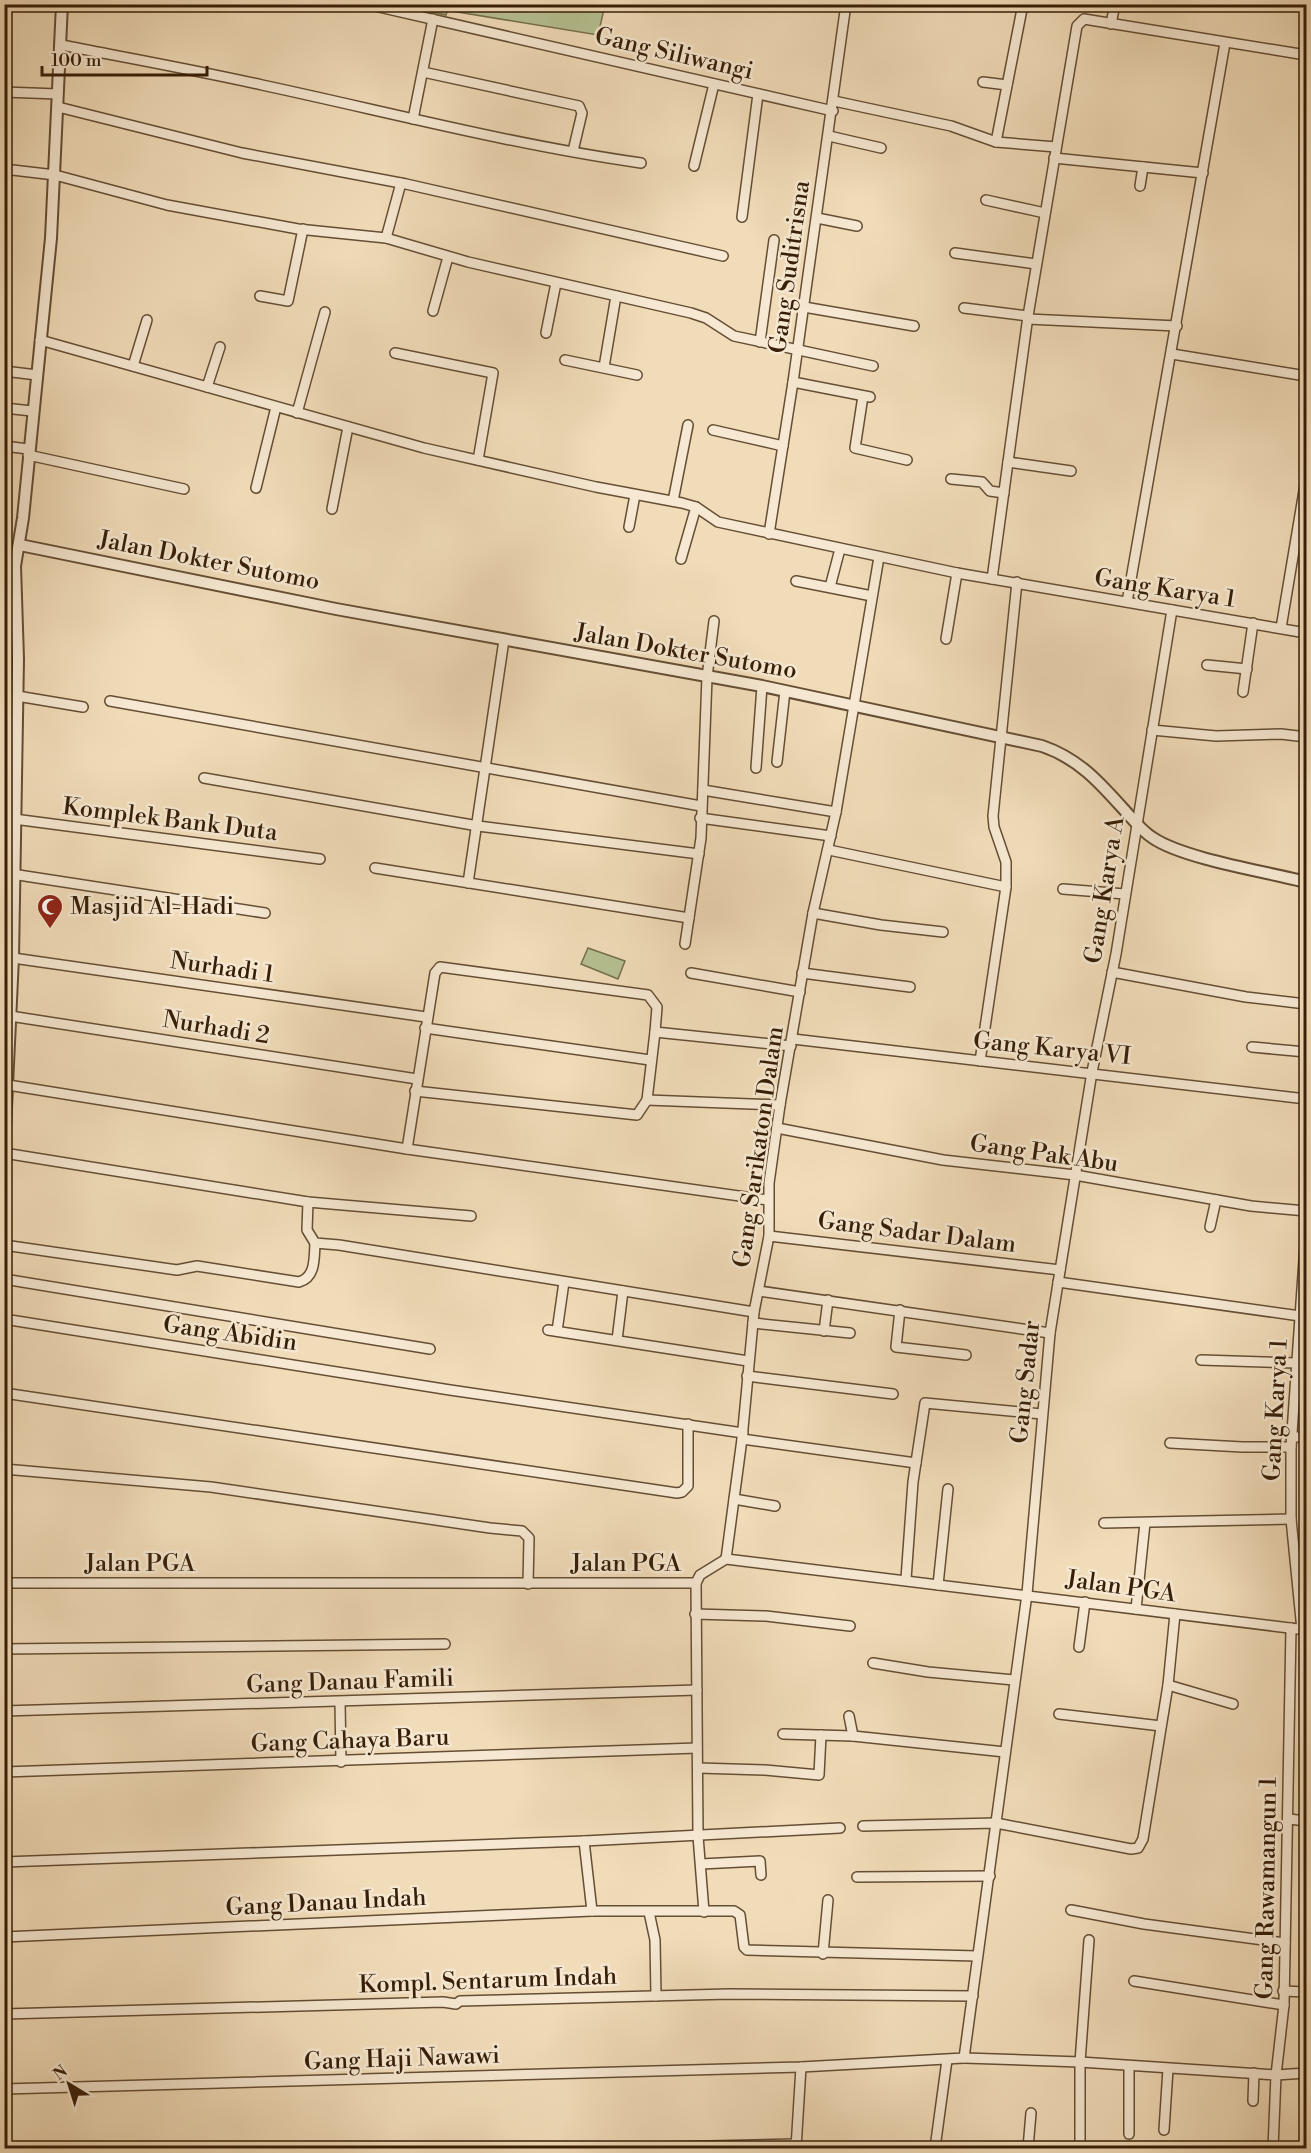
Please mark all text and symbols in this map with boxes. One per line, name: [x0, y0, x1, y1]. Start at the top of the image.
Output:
street label: Gang Siliwangi: [592, 21, 756, 87]
scale bar: [42, 39, 207, 77]
text: 100 m: [51, 49, 102, 72]
street label: Gang Suditrisna: [763, 178, 817, 355]
street label: Jalan Dokter Sutomo: [95, 525, 322, 597]
street label: Gang Karya 1: [1092, 563, 1238, 615]
street label: Jalan Dokter Sutomo: [572, 618, 799, 686]
street label: Komplek Bank Duta: [61, 792, 280, 848]
street label: Gang Karya A: [1079, 814, 1132, 966]
mosque icon: Masjid Al-Hadi: [35, 892, 65, 930]
place label: Masjid Al-Hadi: [70, 892, 234, 922]
street label: Nurhadi 1: [168, 946, 276, 990]
street label: Nurhadi 2: [160, 1005, 272, 1051]
street label: Gang Sarikaton Dalam: [727, 1024, 791, 1270]
street label: Gang Karya VI: [972, 1026, 1132, 1072]
street label: Gang Pak Abu: [968, 1129, 1121, 1179]
street label: Gang Sadar Dalam: [816, 1206, 1018, 1260]
street label: Gang Abidin: [161, 1310, 299, 1358]
street label: Gang Sadar: [1005, 1319, 1047, 1445]
street label: Gang Karya 1: [1257, 1337, 1295, 1482]
street label: Jalan PGA: [84, 1549, 196, 1579]
street label: Jalan PGA: [570, 1549, 682, 1579]
street label: Jalan PGA: [1063, 1564, 1178, 1610]
street label: Gang Danau Famili: [246, 1663, 454, 1701]
street label: Gang Cahaya Baru: [250, 1723, 450, 1759]
street label: Gang Rawamangun 1: [1250, 1776, 1284, 2000]
street label: Gang Danau Indah: [225, 1883, 427, 1923]
street label: Kompl. Sentarum Indah: [358, 1961, 618, 2001]
street label: Gang Haji Nawawi: [303, 2041, 501, 2077]
north arrow: [39, 2054, 99, 2114]
text: N: [49, 2061, 72, 2085]

